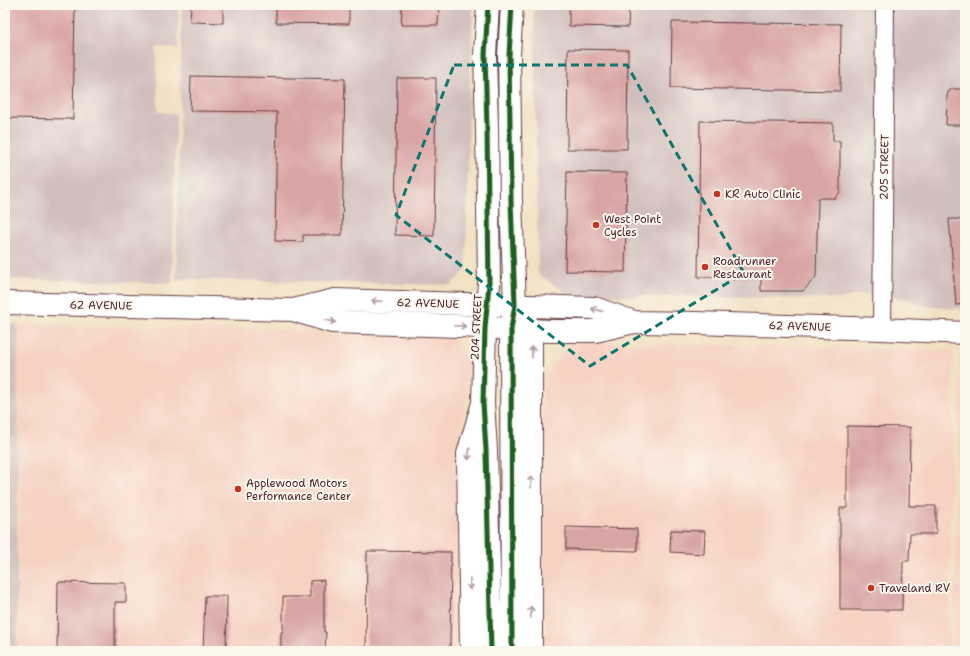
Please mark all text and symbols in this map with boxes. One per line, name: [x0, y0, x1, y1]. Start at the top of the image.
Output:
street label: 205 STREET: [876, 134, 893, 200]
place label: KR Auto Clinic: [725, 187, 801, 202]
marker: KR Auto Clinic: [712, 189, 722, 199]
place label: West Point Cycles: [604, 212, 661, 240]
marker: West Point Cycles: [591, 220, 601, 230]
place label: Roadrunner Restaurant: [713, 254, 776, 282]
marker: Roadrunner Restaurant: [700, 262, 710, 272]
street label: 204 STREET: [467, 293, 486, 361]
street label: 62 AVENUE: [396, 295, 460, 312]
street label: 62 AVENUE: [70, 297, 133, 314]
one-way arrow: [371, 297, 384, 305]
one-way arrow: [591, 306, 604, 313]
one-way arrow: [323, 317, 336, 325]
street label: 62 AVENUE: [768, 318, 832, 335]
one-way arrow: [453, 323, 466, 330]
one-way arrow: [528, 346, 536, 359]
one-way arrow: [465, 447, 473, 460]
place label: Applewood Motors Performance Center: [246, 476, 351, 504]
one-way arrow: [527, 476, 535, 489]
marker: Applewood Motors Performance Center: [233, 484, 243, 494]
one-way arrow: [466, 577, 474, 590]
place label: Traveland RV: [879, 581, 951, 596]
marker: Traveland RV: [866, 583, 876, 593]
one-way arrow: [527, 606, 535, 619]

